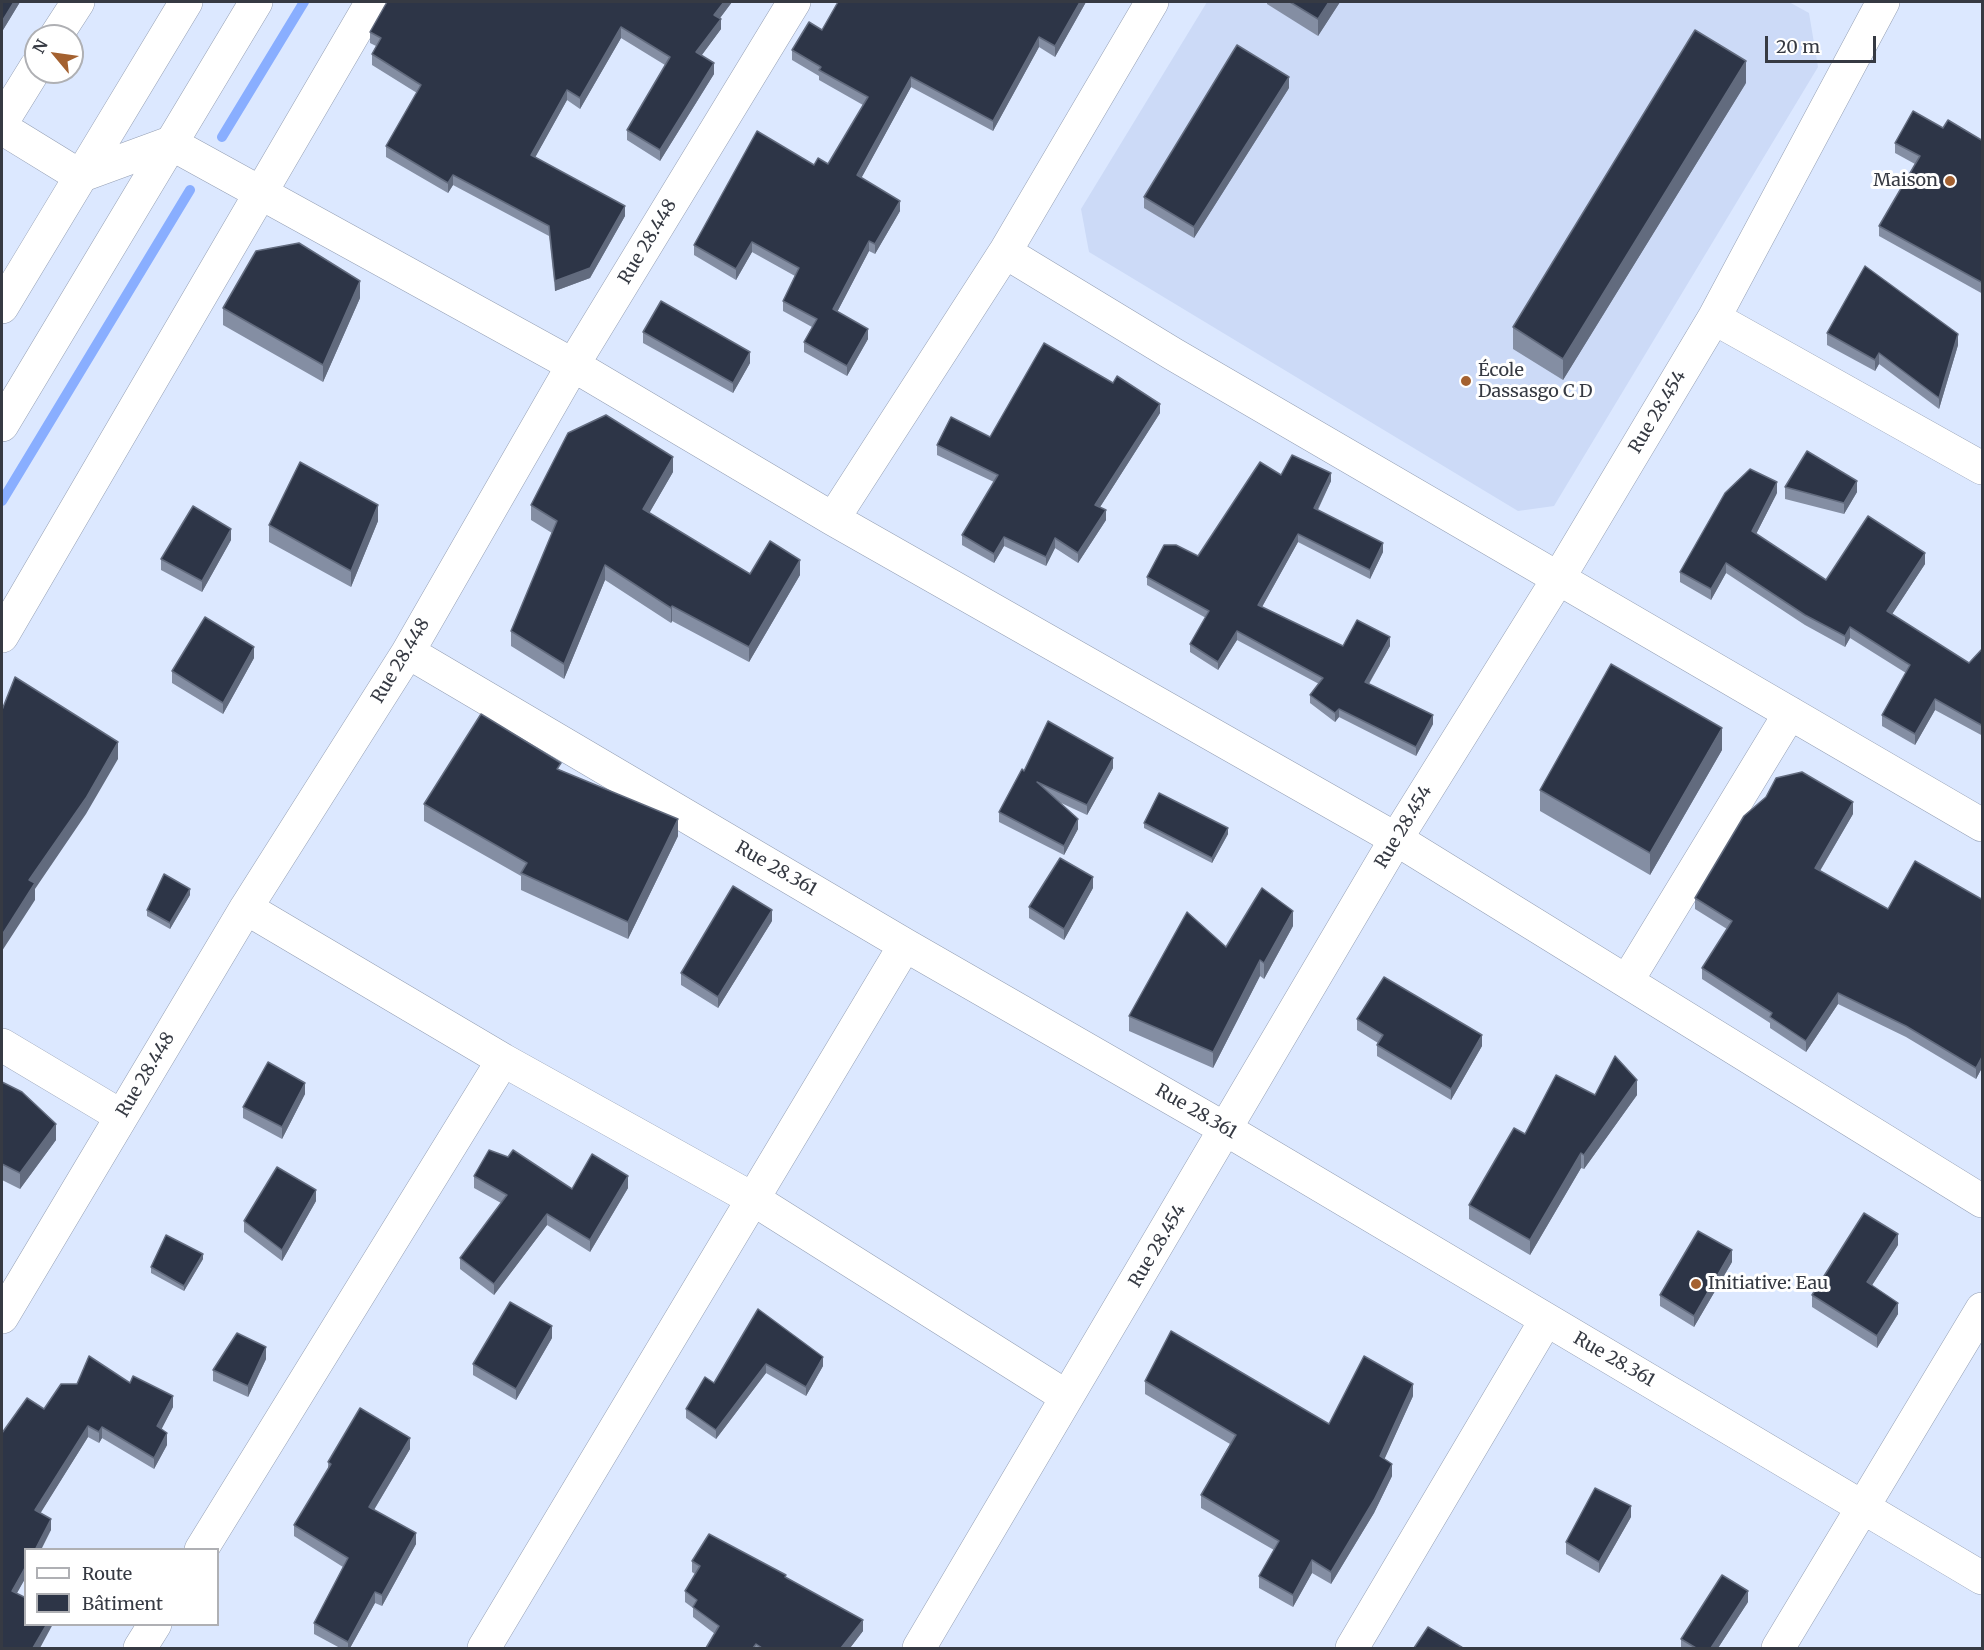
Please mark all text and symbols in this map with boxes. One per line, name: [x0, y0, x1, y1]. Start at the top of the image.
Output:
north arrow: [24, 24, 84, 84]
scale bar: [1768, 24, 1879, 62]
text: 20 m: [1776, 35, 1820, 58]
text: N: [28, 36, 52, 57]
place label: Maison: [1873, 170, 1938, 192]
marker: Maison: [1943, 174, 1957, 188]
street label: Rue 28.448: [614, 196, 682, 288]
place label: École Dassasgo C D: [1478, 360, 1593, 403]
street label: Rue 28.454: [1625, 367, 1691, 457]
marker: École Dassasgo C D: [1459, 374, 1473, 388]
street label: Rue 28.448: [367, 615, 435, 707]
street label: Rue 28.454: [1371, 782, 1437, 872]
street label: Rue 28.361: [732, 837, 820, 901]
street label: Rue 28.448: [112, 1029, 180, 1121]
street label: Rue 28.361: [1152, 1080, 1240, 1144]
street label: Rue 28.454: [1125, 1201, 1191, 1291]
place label: Initiative: Eau: [1708, 1273, 1828, 1295]
marker: Initiative: Eau: [1689, 1277, 1703, 1291]
street label: Rue 28.361: [1570, 1328, 1658, 1392]
legend: [24, 1548, 219, 1626]
text: Route: [82, 1562, 132, 1585]
text: Bâtiment: [82, 1592, 163, 1615]

